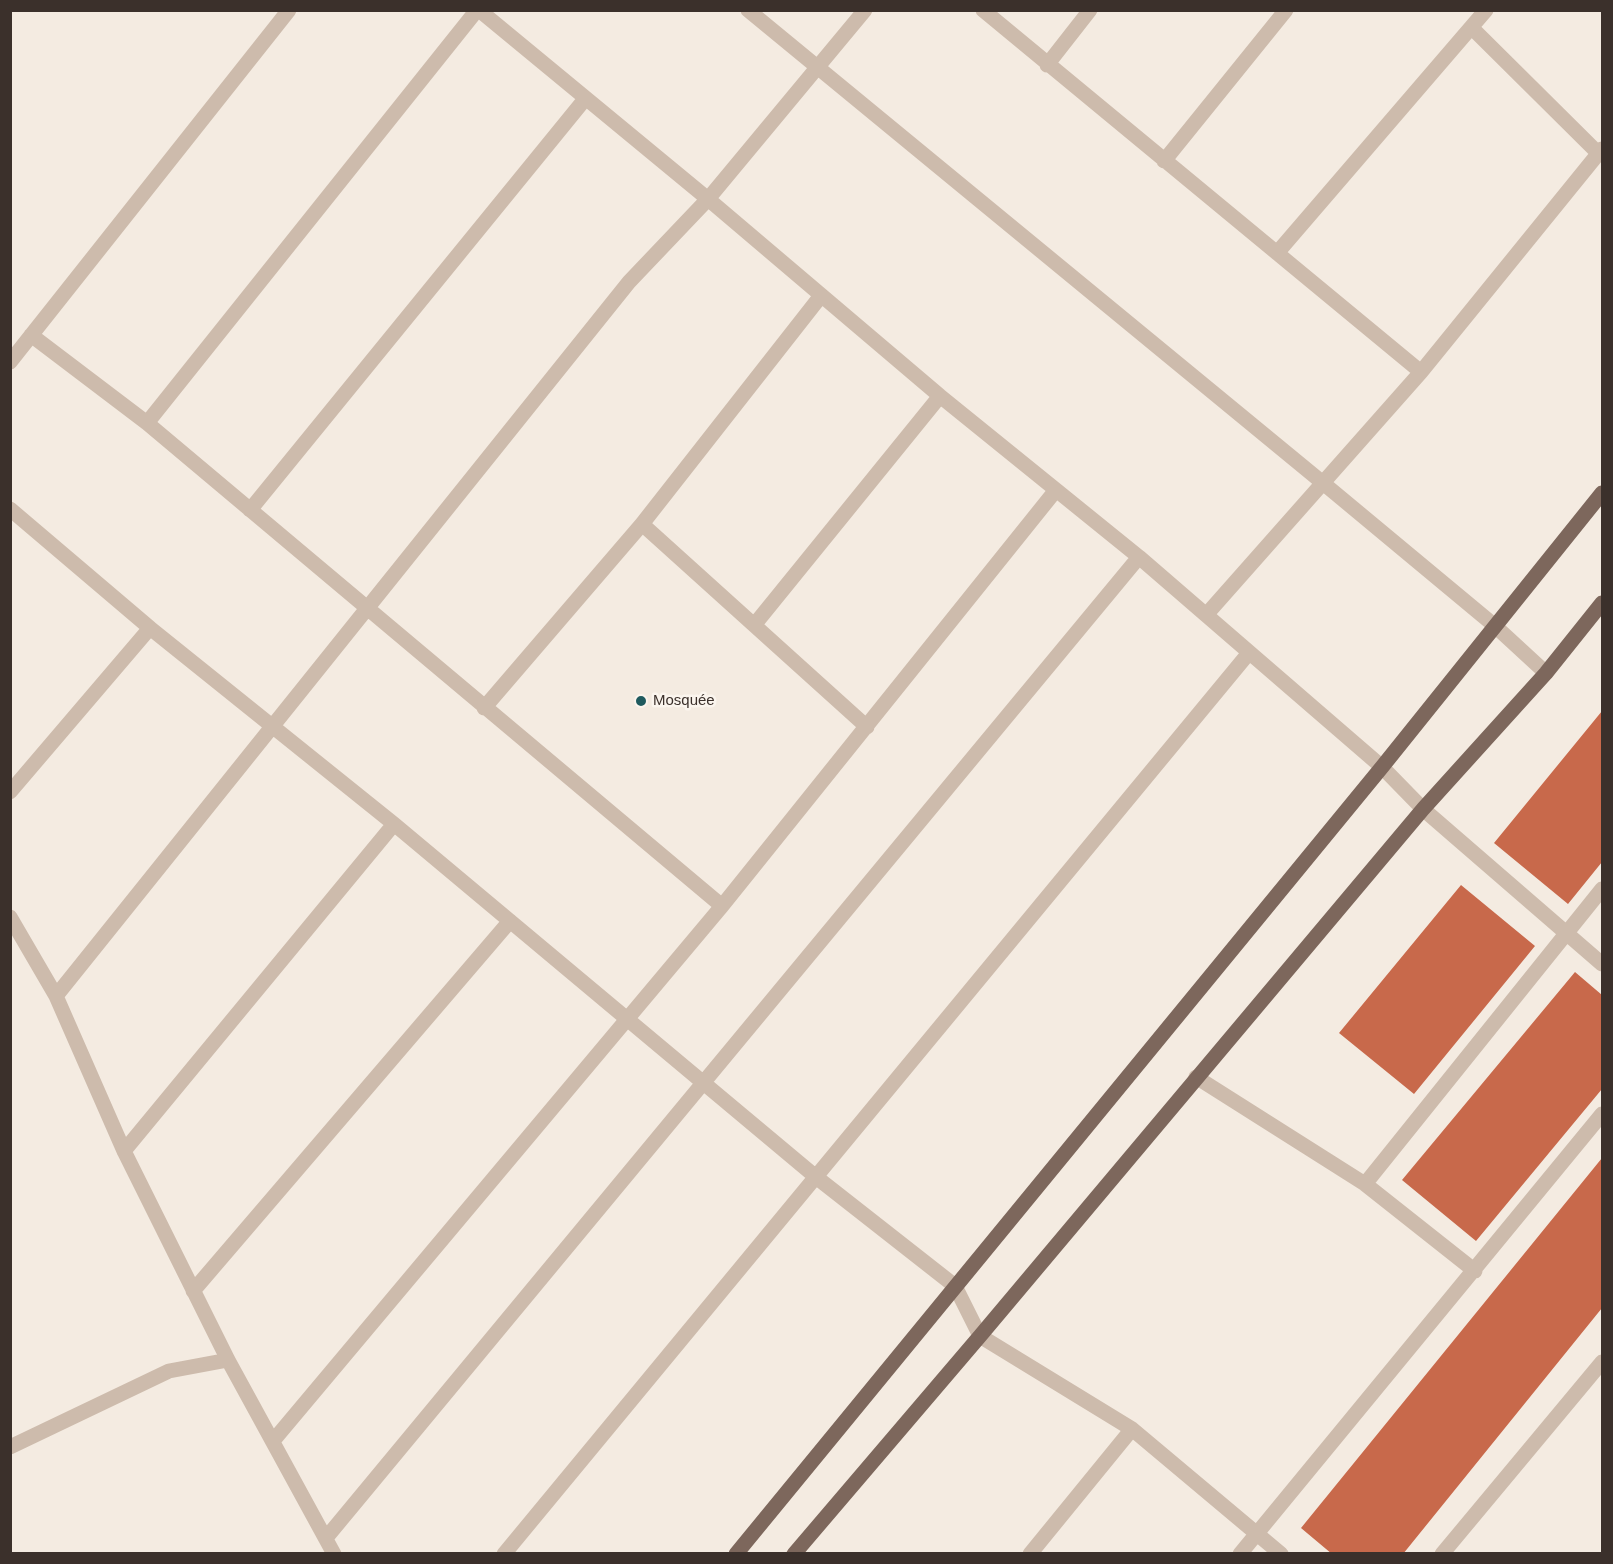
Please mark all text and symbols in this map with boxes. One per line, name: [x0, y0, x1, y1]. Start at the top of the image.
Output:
place label: Mosquée: [653, 692, 715, 710]
marker: Mosquée: [634, 694, 648, 708]

